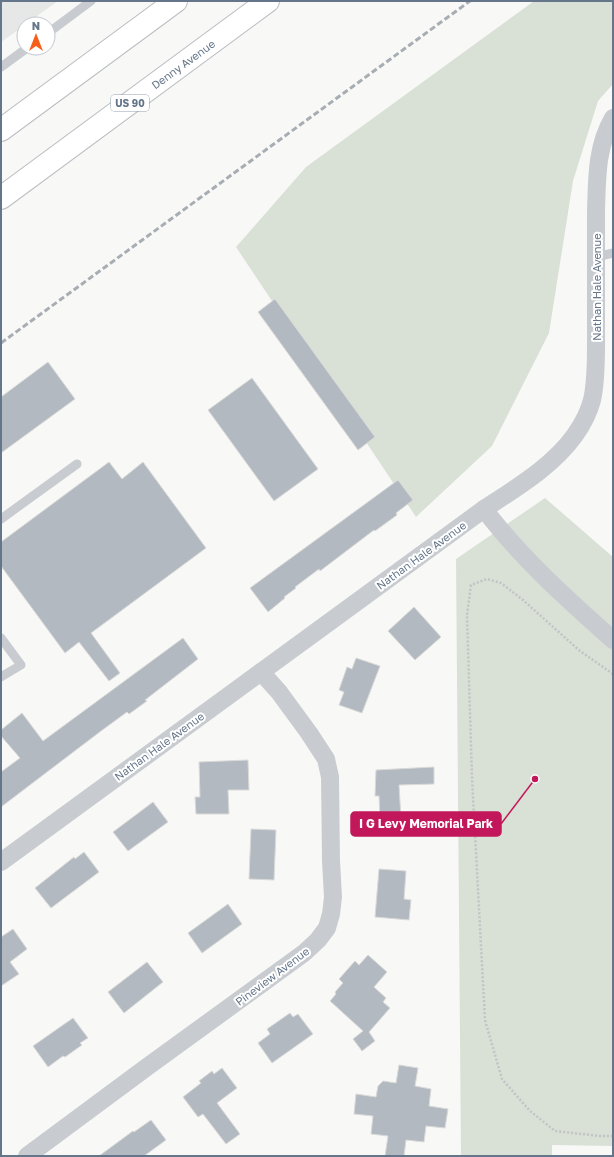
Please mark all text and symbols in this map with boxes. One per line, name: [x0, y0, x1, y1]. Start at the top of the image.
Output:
north arrow: [16, 16, 56, 56]
text: N: [32, 19, 40, 32]
street label: Denny Avenue: [149, 37, 217, 91]
road number: US 90: [111, 95, 149, 111]
street label: Nathan Hale Avenue: [590, 233, 603, 341]
street label: Nathan Hale Avenue: [374, 518, 468, 592]
street label: Nathan Hale Avenue: [112, 709, 206, 783]
callout: I G Levy Memorial Park: [351, 812, 501, 836]
text: I G Levy Memorial Park: [359, 816, 493, 831]
street label: Pineview Avenue: [233, 944, 311, 1008]

